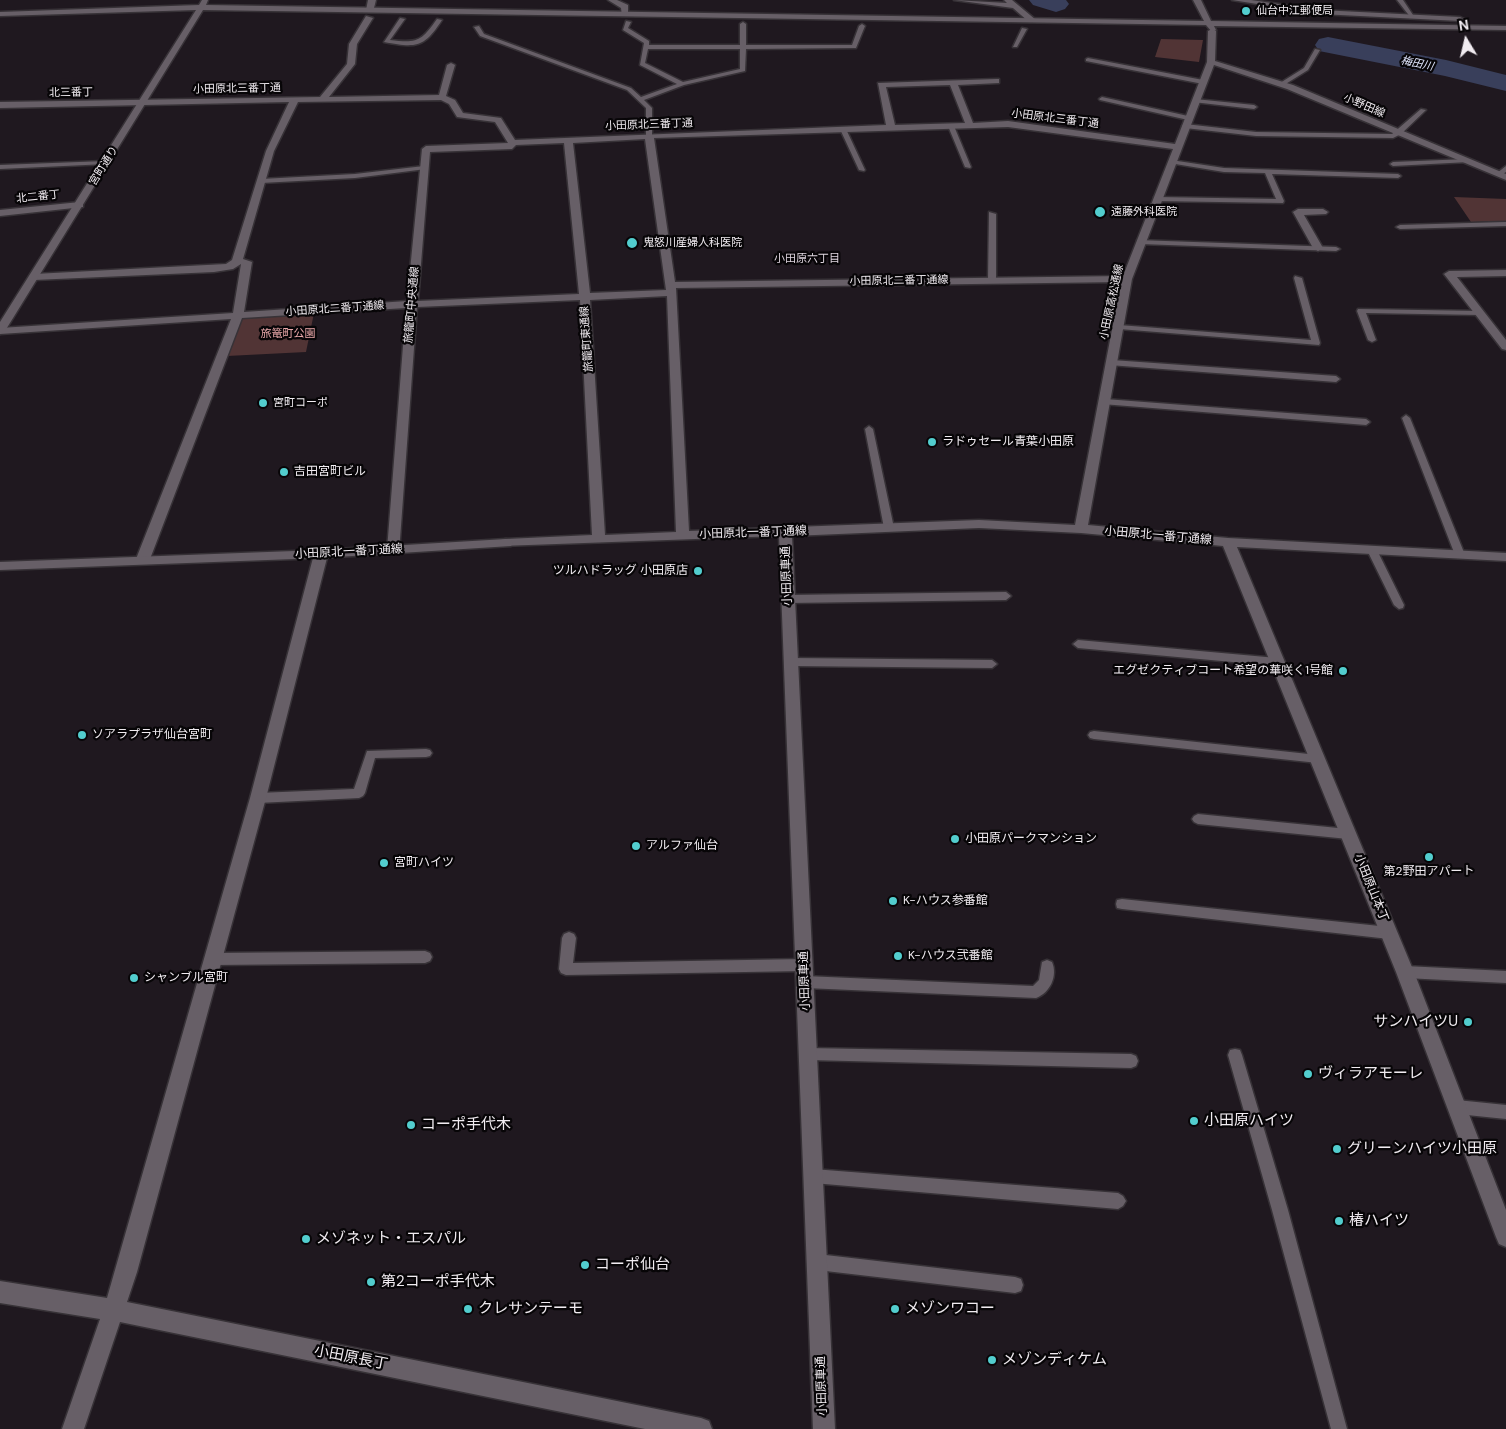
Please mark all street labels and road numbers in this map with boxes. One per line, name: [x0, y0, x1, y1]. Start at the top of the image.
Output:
street label: 小田原北三番丁通: [193, 82, 281, 96]
street label: 北三番丁: [49, 86, 93, 100]
street label: 小野田線: [1341, 91, 1387, 121]
street label: 小田原北三番丁通: [1011, 107, 1099, 131]
street label: 小田原北三番丁通: [605, 117, 693, 133]
street label: 宮町通り: [87, 144, 121, 188]
street label: 北二番丁: [15, 188, 61, 206]
street label: 小田原高松通線: [1098, 263, 1126, 341]
street label: 旅籠町中央通線: [402, 266, 422, 344]
street label: 小田原北二番丁通線: [849, 274, 949, 288]
street label: 小田原北二番丁通線: [285, 299, 385, 319]
street label: 旅籠町東通線: [578, 306, 596, 372]
street label: 小田原北一番丁通線: [699, 524, 807, 542]
street label: 小田原北一番丁通線: [1104, 524, 1212, 548]
street label: 小田原北一番丁通線: [295, 542, 403, 562]
street label: 小田原車通: [779, 546, 795, 606]
street label: 小田原山本丁: [1351, 852, 1391, 924]
street label: 小田原車通: [797, 951, 813, 1011]
street label: 小田原長丁: [312, 1342, 390, 1374]
street label: 小田原車通: [814, 1356, 830, 1416]

